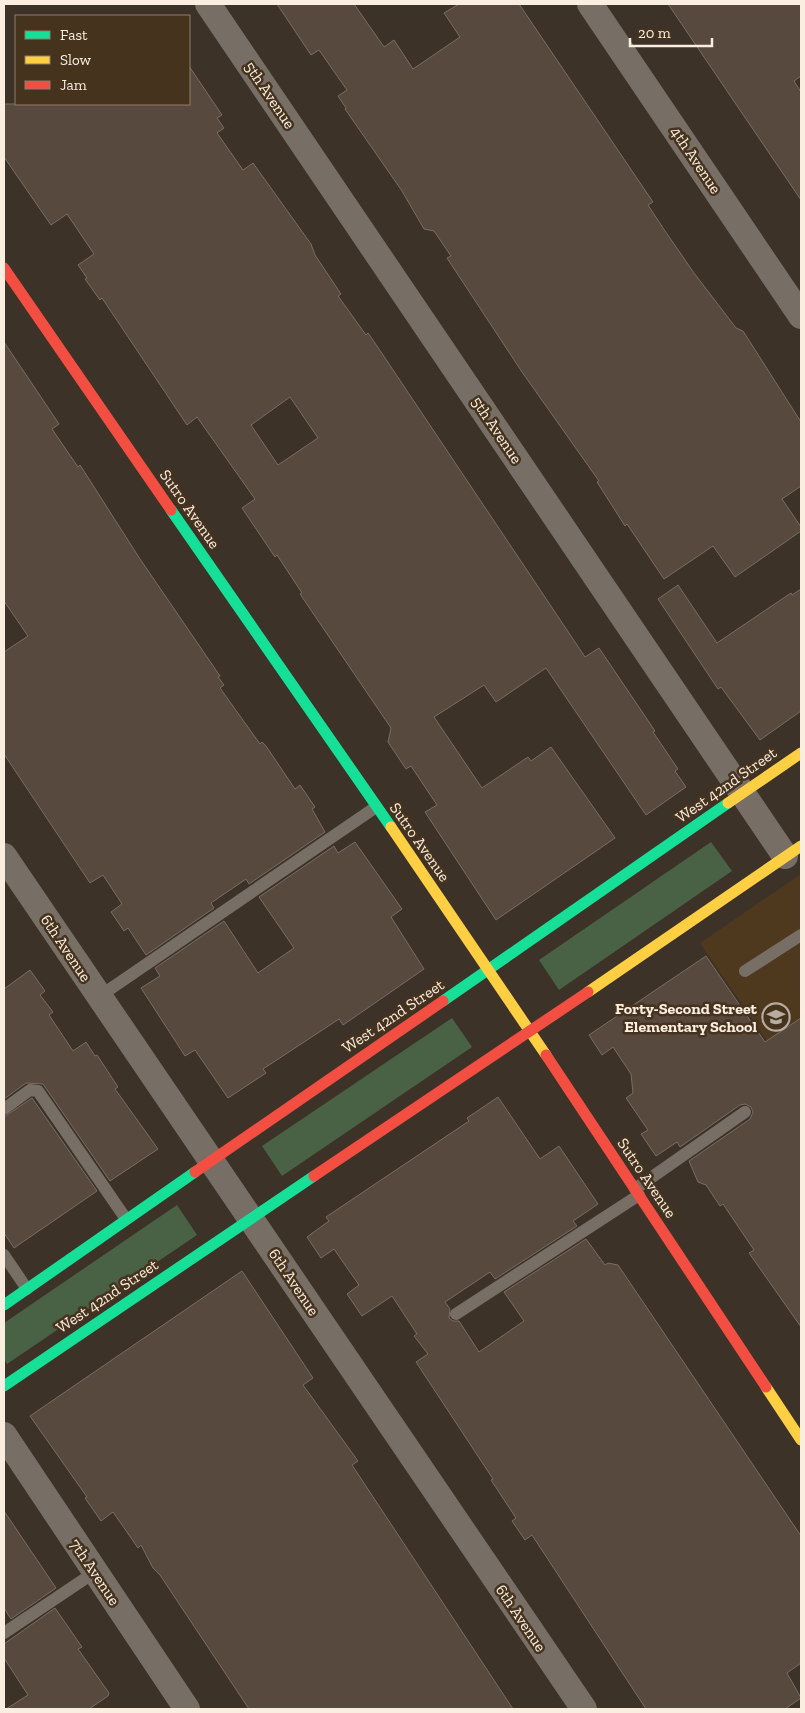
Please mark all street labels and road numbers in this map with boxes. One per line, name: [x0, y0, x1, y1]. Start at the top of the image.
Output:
street label: 5th Avenue: [241, 58, 299, 132]
street label: 4th Avenue: [667, 123, 725, 197]
street label: 5th Avenue: [468, 393, 526, 467]
street label: Sutro Avenue: [156, 466, 224, 552]
street label: West 42nd Street: [672, 743, 780, 827]
street label: Sutro Avenue: [386, 799, 454, 885]
street label: 6th Avenue: [37, 911, 95, 985]
street label: West 42nd Street: [338, 975, 448, 1057]
street label: Sutro Avenue: [613, 1134, 681, 1222]
street label: 6th Avenue: [265, 1245, 323, 1319]
street label: West 42nd Street: [52, 1255, 162, 1337]
street label: 7th Avenue: [66, 1535, 124, 1609]
street label: 6th Avenue: [492, 1581, 550, 1655]

